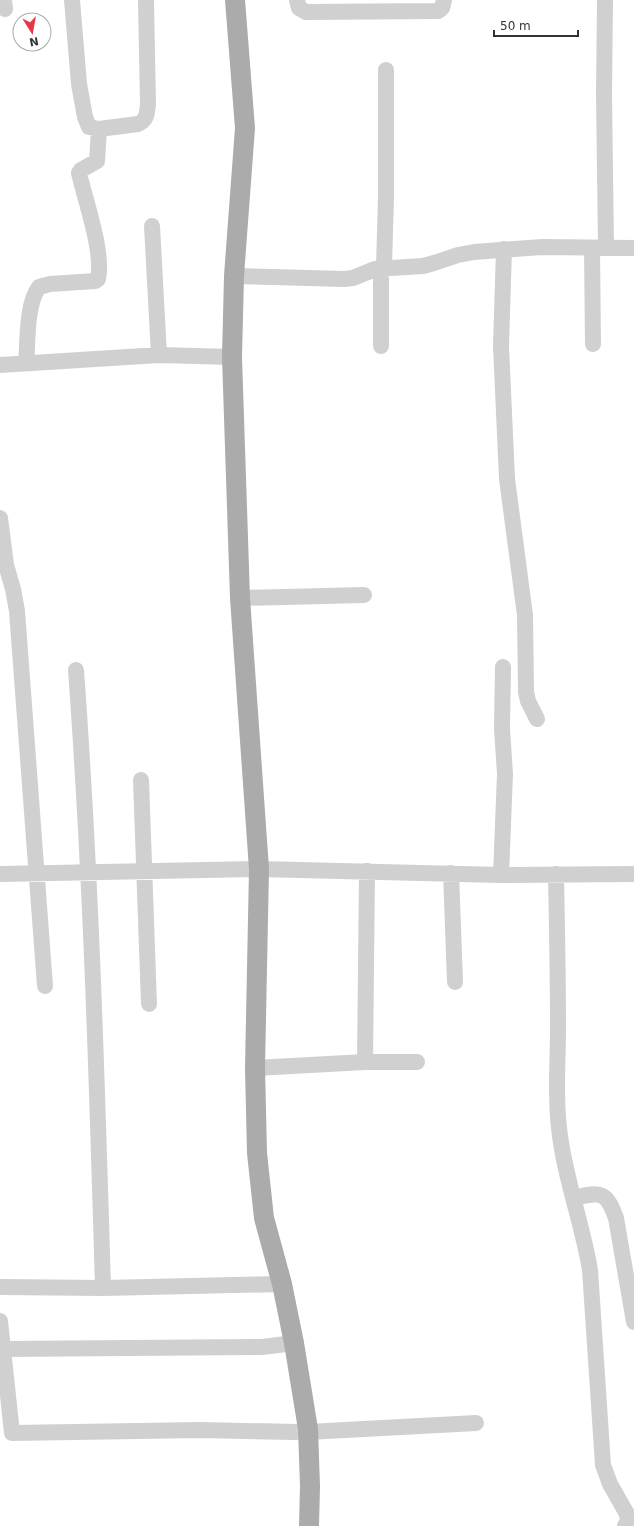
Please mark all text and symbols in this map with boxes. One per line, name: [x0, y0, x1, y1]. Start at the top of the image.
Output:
north arrow: [12, 12, 52, 52]
scale bar: [494, 12, 578, 38]
text: 50 m: [500, 19, 531, 33]
text: N: [28, 34, 40, 49]

